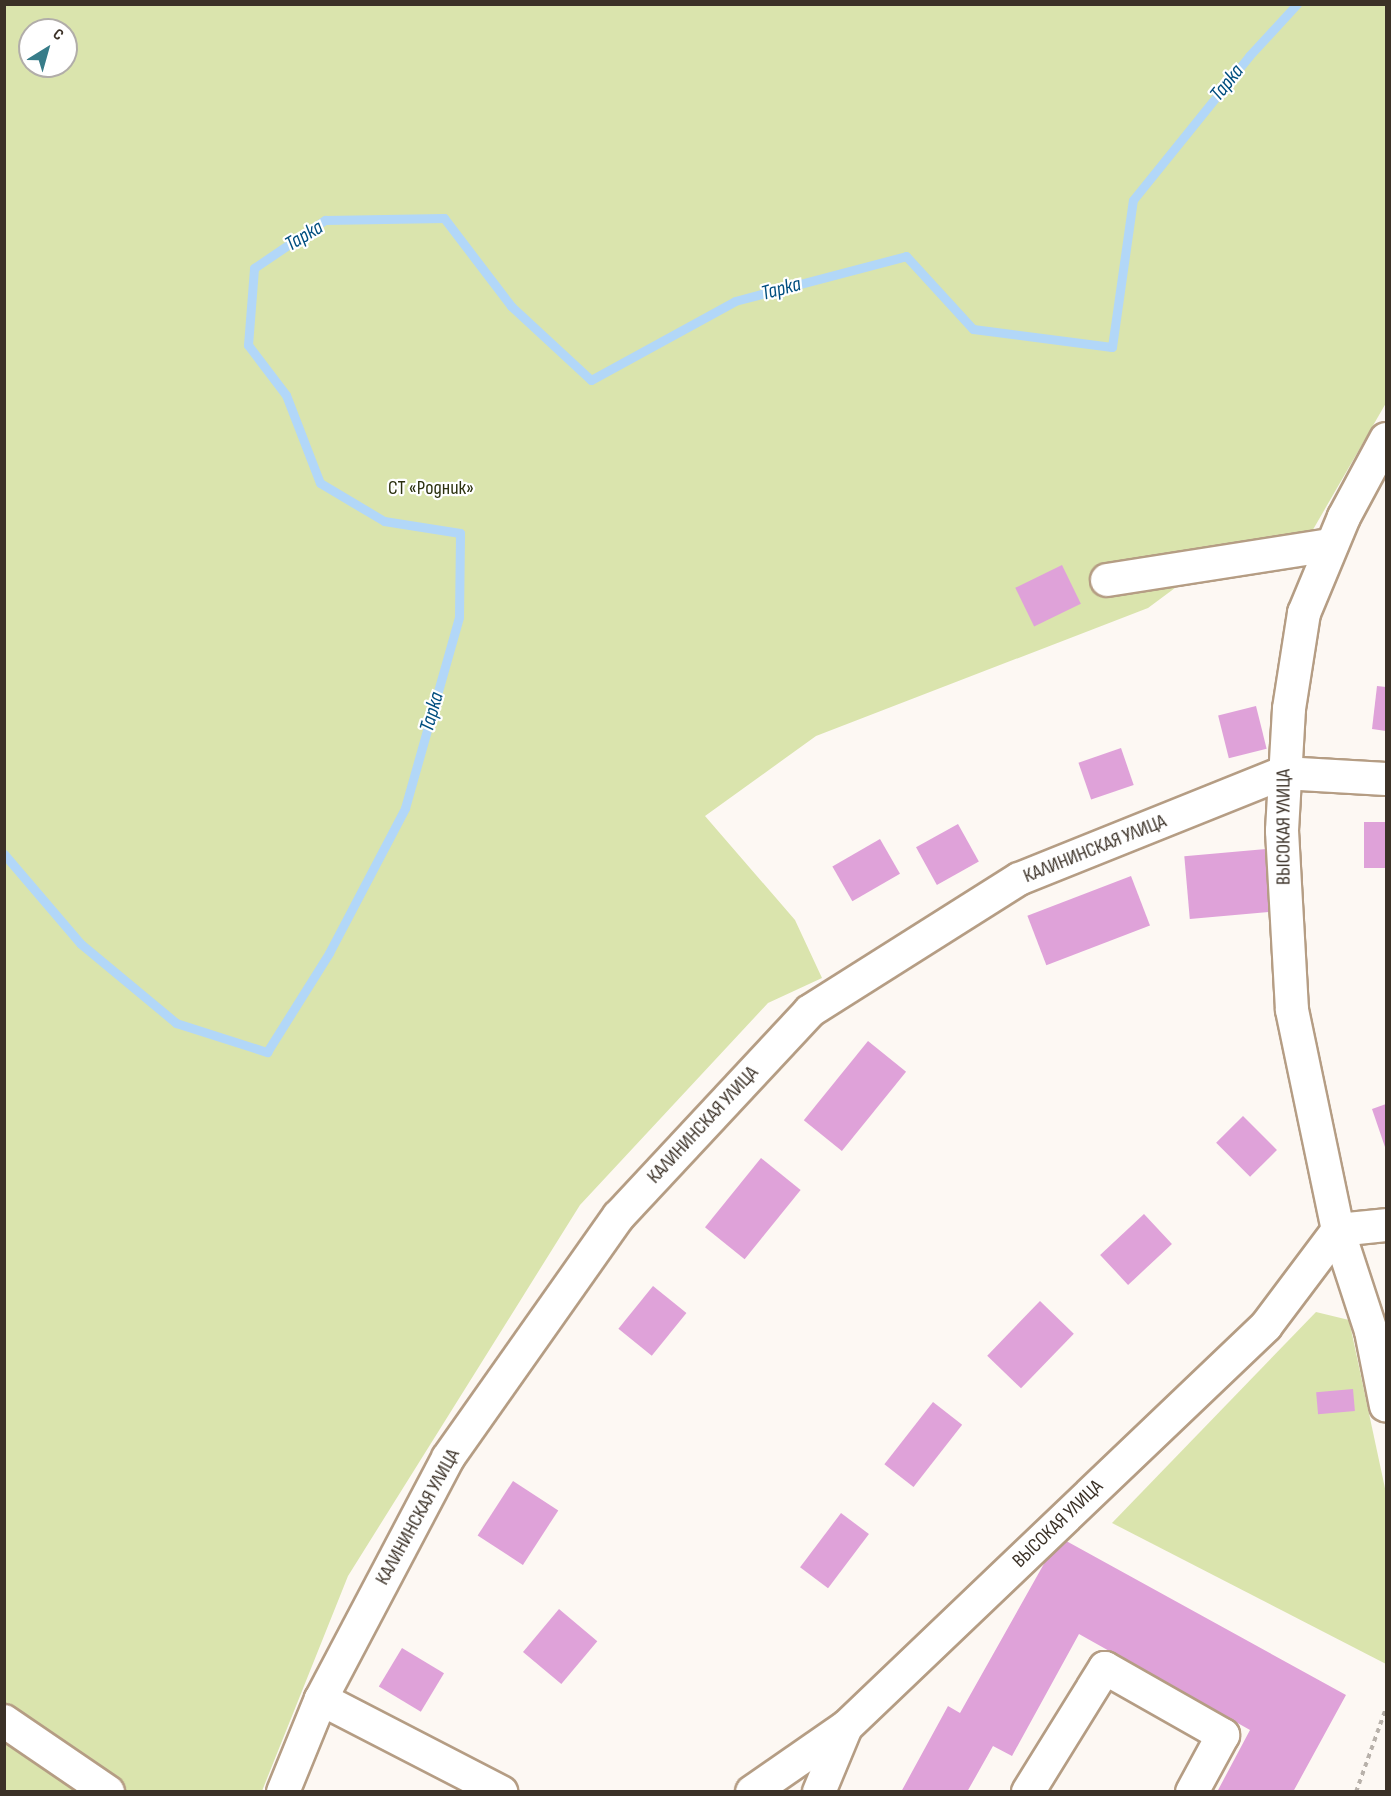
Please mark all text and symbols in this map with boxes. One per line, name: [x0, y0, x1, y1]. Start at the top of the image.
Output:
north arrow: [18, 18, 78, 78]
text: С: [49, 25, 67, 45]
water label: Тарка: [1205, 60, 1249, 106]
water label: Тарка: [280, 215, 328, 257]
water label: Тарка: [758, 272, 804, 306]
park label: СТ «Родник»: [388, 476, 474, 500]
water label: Тарка: [414, 689, 450, 735]
street label: ВЫСОКАЯ УЛИЦА: [1272, 769, 1296, 885]
street label: КАЛИНИНСКАЯ УЛИЦА: [1020, 809, 1170, 889]
street label: КАЛИНИНСКАЯ УЛИЦА: [642, 1061, 764, 1189]
street label: КАЛИНИНСКАЯ УЛИЦА: [371, 1445, 465, 1589]
street label: ВЫСОКАЯ УЛИЦА: [1008, 1475, 1108, 1573]

